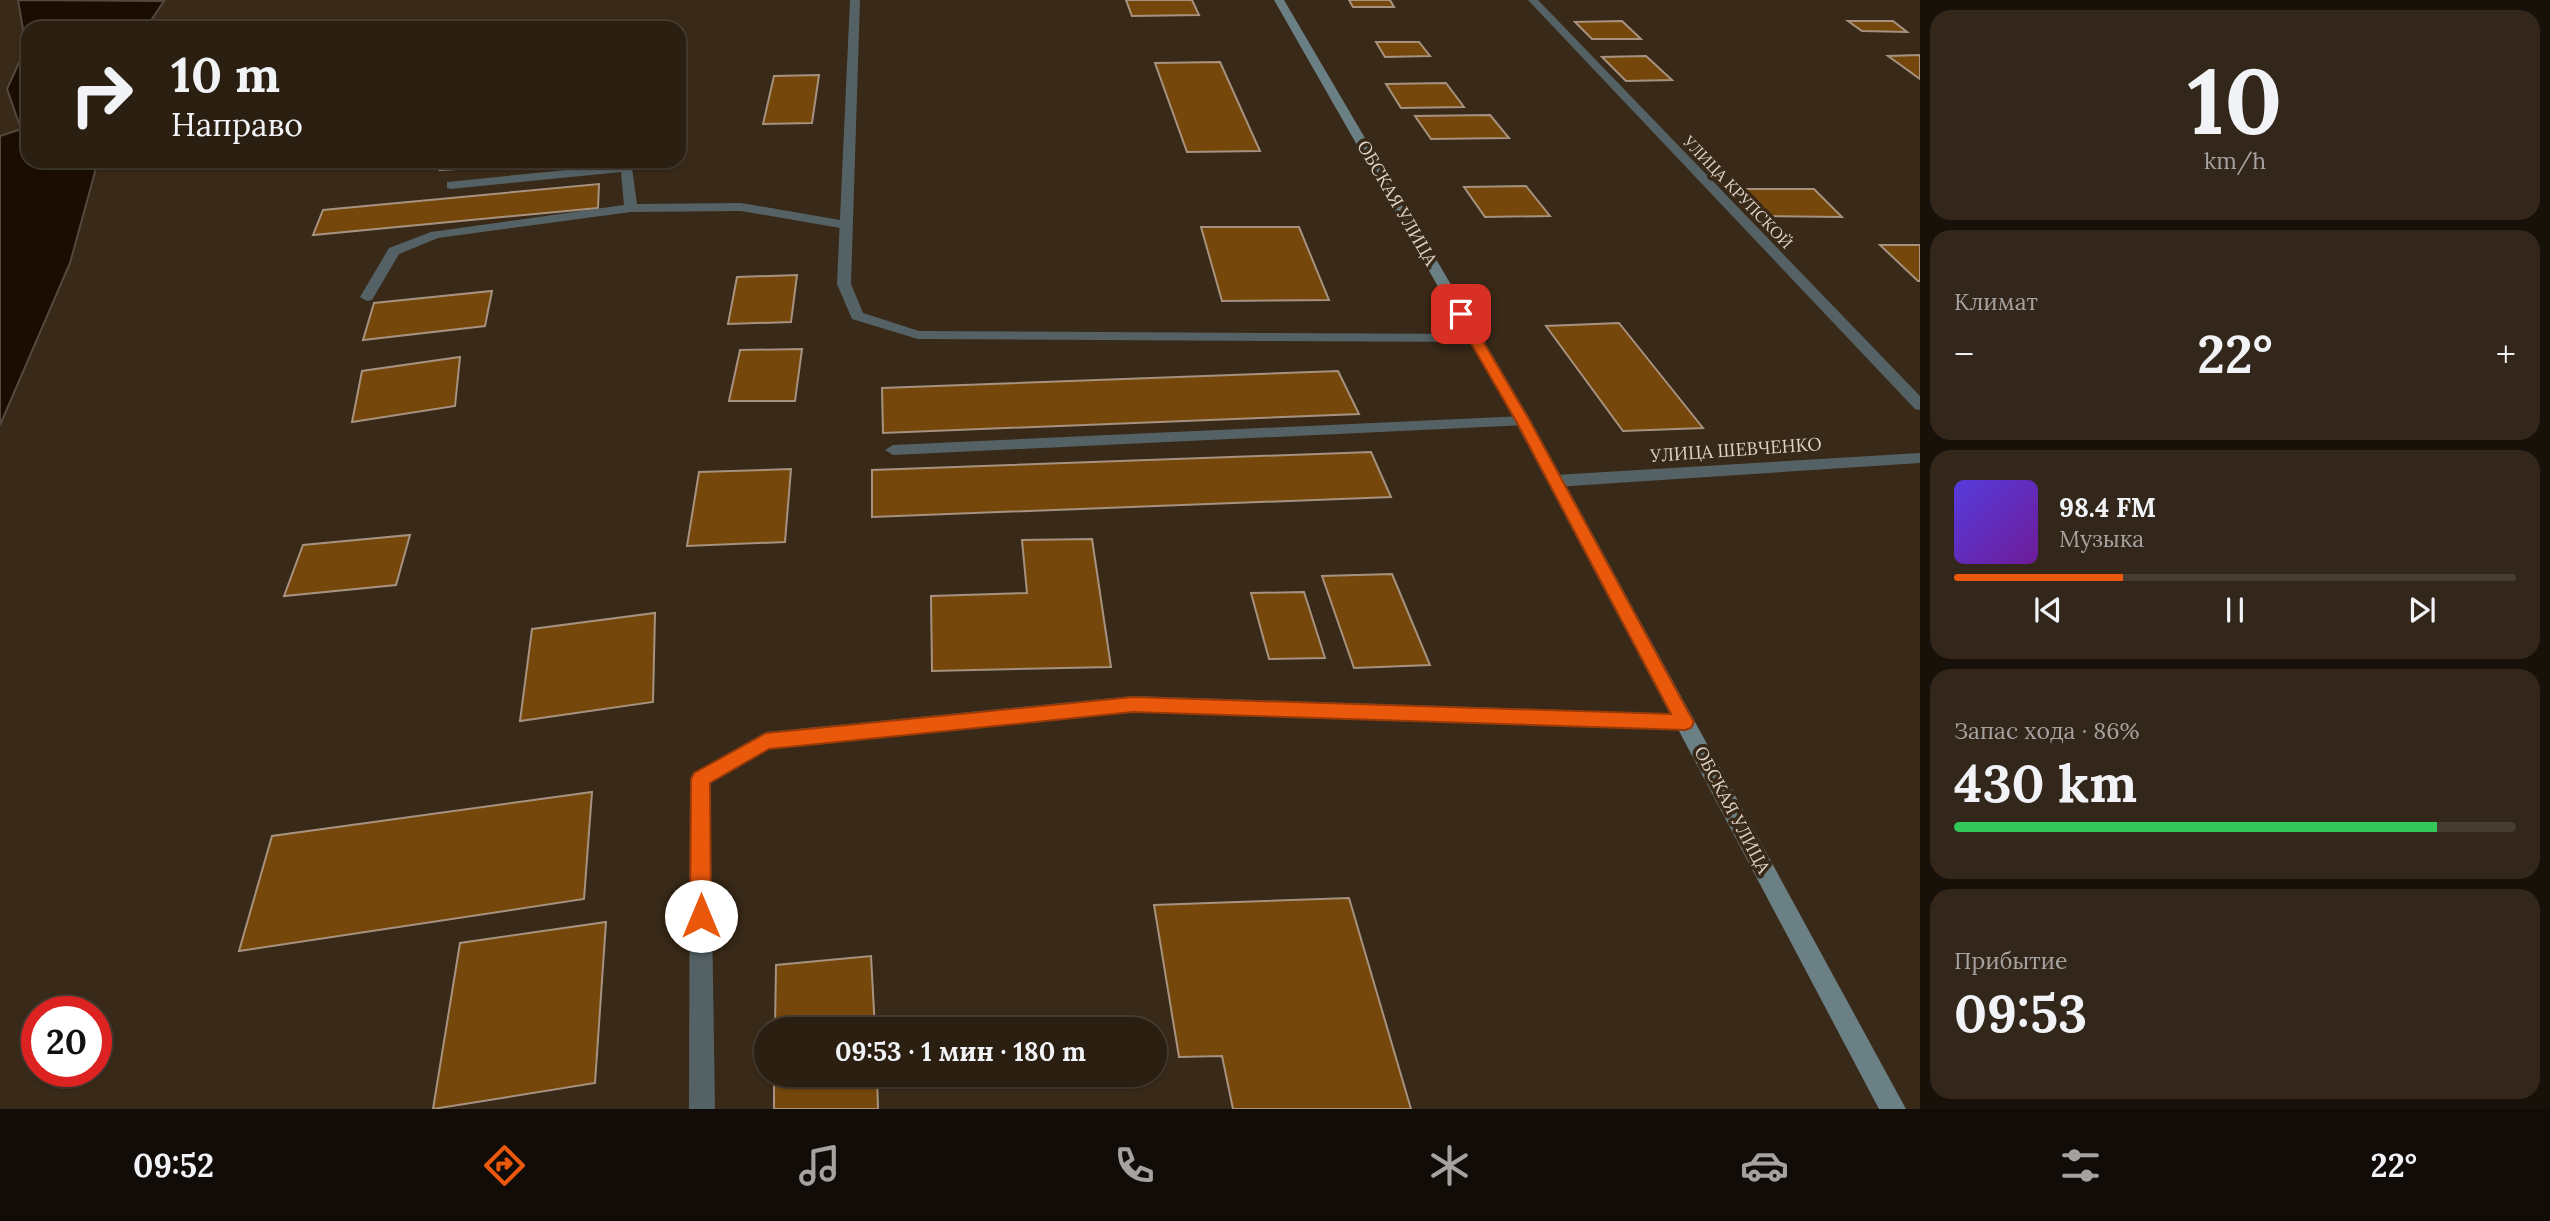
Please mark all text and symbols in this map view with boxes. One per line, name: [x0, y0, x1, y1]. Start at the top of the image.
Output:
text: 10: [2188, 42, 2282, 159]
text: 10 m: [171, 43, 280, 105]
icon: right: [56, 49, 147, 140]
text: Направо: [171, 104, 303, 145]
street label: УЛИЦА КРУПСКОЙ: [1678, 131, 1797, 253]
street label: ОБСКАЯ УЛИЦА: [1352, 136, 1443, 270]
text: km/h: [2204, 146, 2266, 175]
pin: [1431, 284, 1491, 344]
text: Климат: [1954, 287, 2038, 316]
icon: arrive: [1442, 295, 1480, 333]
text: 22°: [2197, 321, 2273, 387]
text: −: [1954, 330, 1974, 378]
text: +: [2496, 330, 2516, 378]
street label: УЛИЦА ШЕВЧЕНКО: [1648, 432, 1822, 467]
text: 98.4 FM: [2059, 491, 2156, 524]
text: Музыка: [2059, 524, 2144, 553]
icon: previous: [2029, 591, 2067, 629]
icon: pause: [2216, 591, 2254, 629]
icon: next: [2403, 591, 2441, 629]
text: Запас хода · 86%: [1954, 716, 2139, 745]
street label: ОБСКАЯ УЛИЦА: [1689, 742, 1776, 878]
text: 430 km: [1954, 750, 2137, 816]
position arrow: [664, 879, 738, 953]
text: Прибытие: [1954, 946, 2068, 975]
text: 09:53: [1954, 980, 2087, 1046]
speed limit sign: 20: [21, 996, 112, 1087]
text: 09:53 · 1 мин · 180 m: [835, 1035, 1086, 1068]
icon: directions: [480, 1141, 529, 1190]
icon: music: [795, 1141, 844, 1190]
icon: phone: [1110, 1141, 1159, 1190]
icon: climate: [1425, 1141, 1474, 1190]
icon: car: [1740, 1141, 1789, 1190]
icon: filters: [2056, 1141, 2105, 1190]
text: 09:52: [133, 1145, 214, 1186]
text: 22°: [2371, 1145, 2417, 1186]

